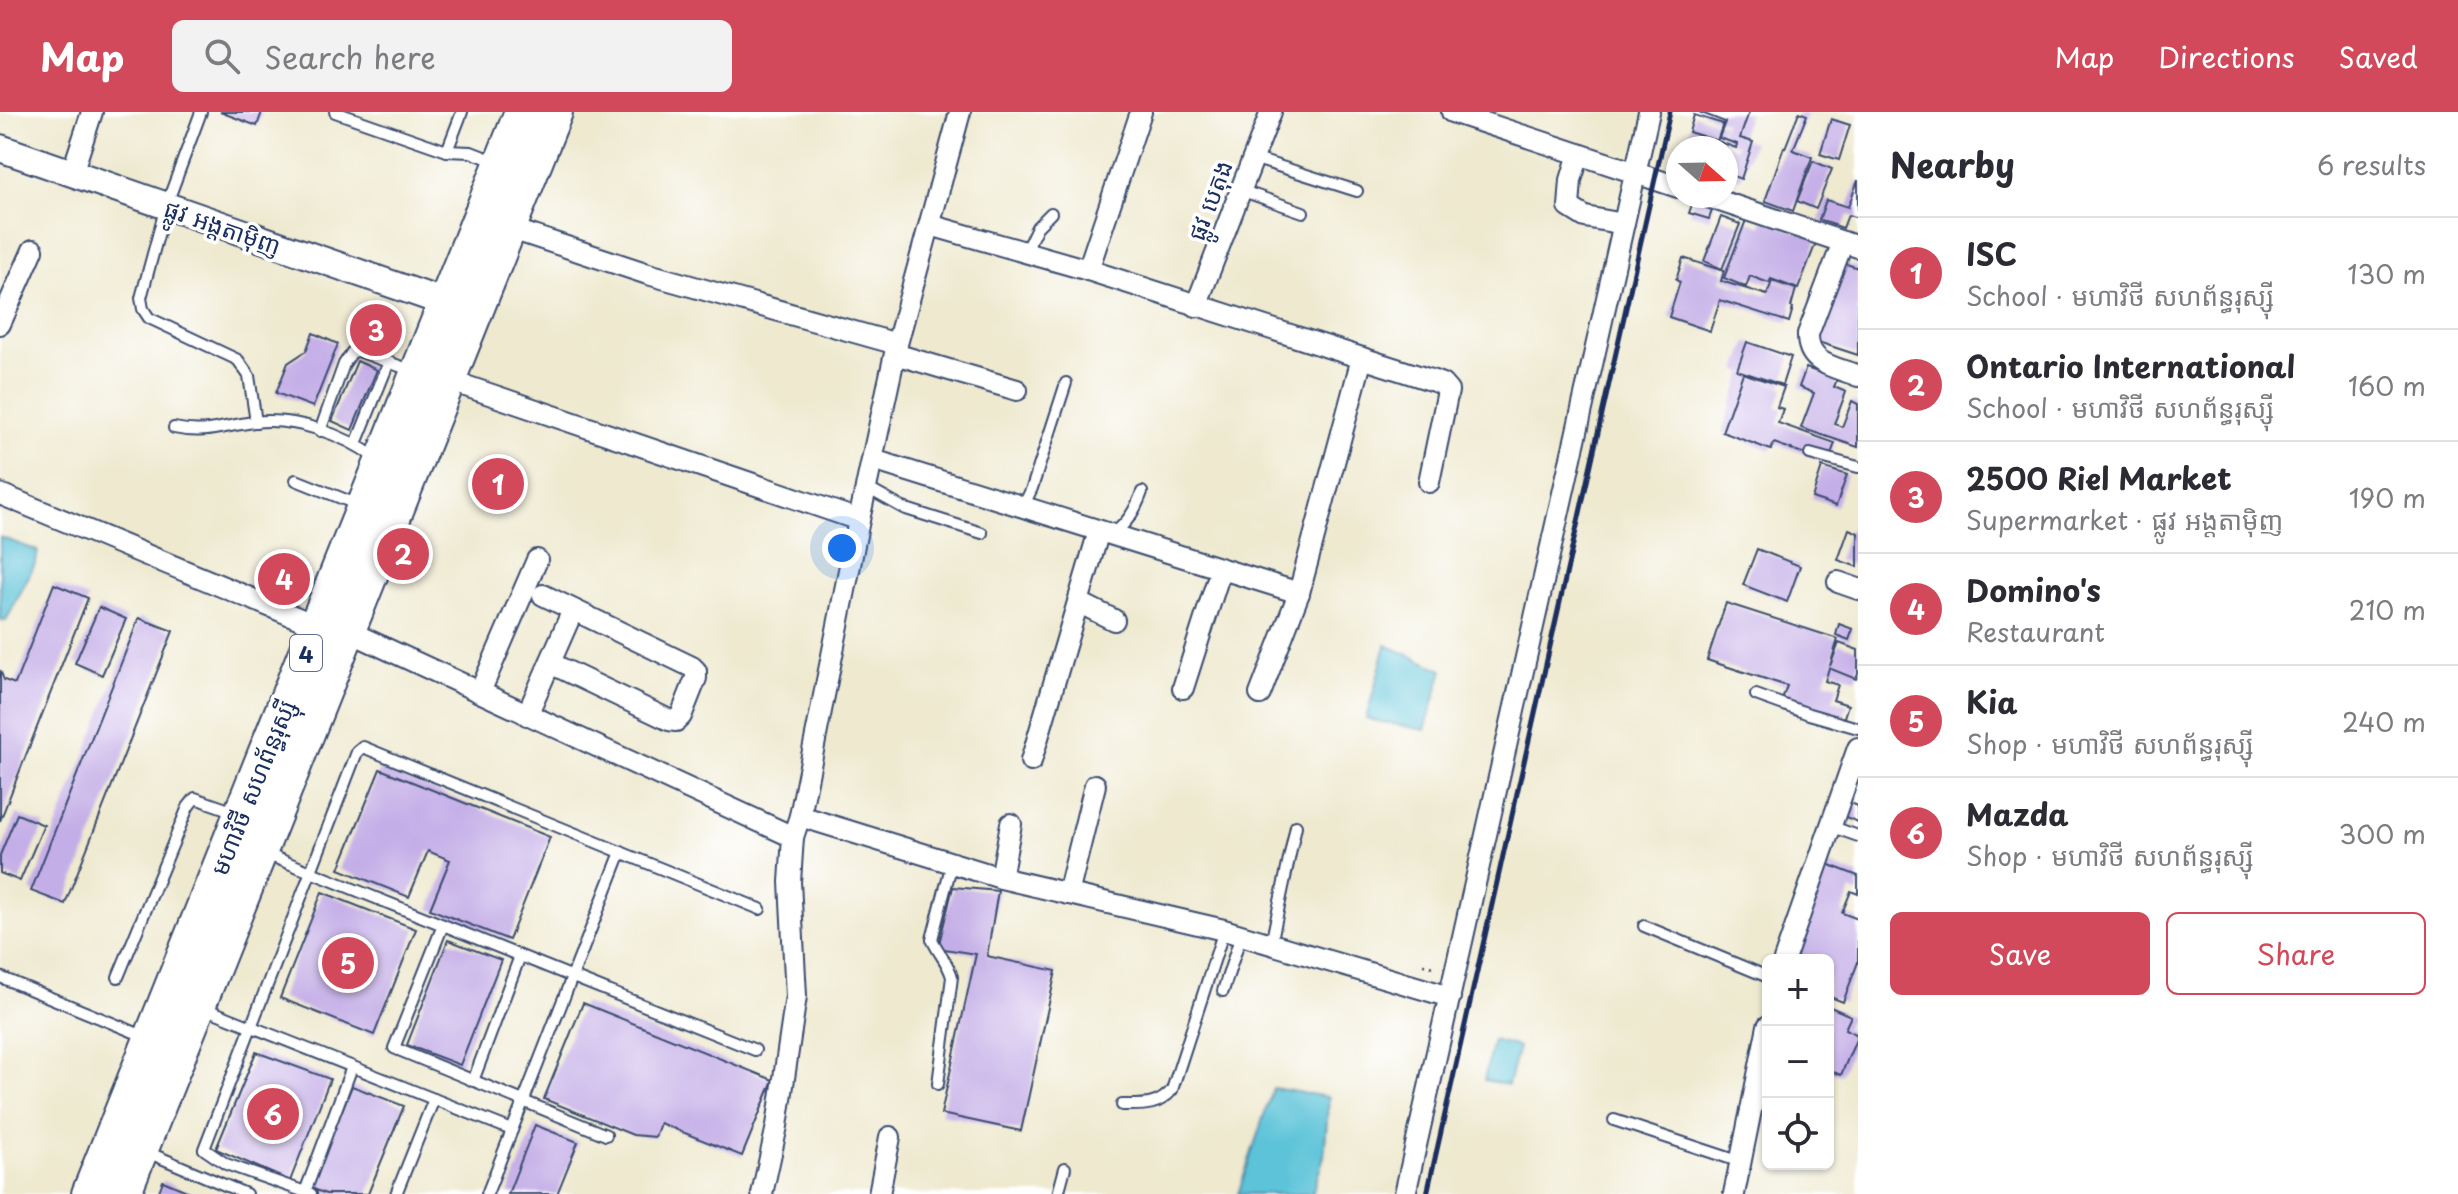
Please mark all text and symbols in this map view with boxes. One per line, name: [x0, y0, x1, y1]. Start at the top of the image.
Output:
search box: [172, 20, 732, 92]
text: Map: [40, 28, 124, 85]
icon: search: [200, 34, 244, 78]
text: Search here: [264, 34, 436, 79]
text: Map: [2055, 35, 2114, 78]
text: Directions: [2158, 35, 2295, 78]
text: Saved: [2339, 35, 2418, 78]
north arrow: [1666, 136, 1738, 208]
text: Nearby: [1890, 138, 2015, 190]
text: 6 results: [2317, 145, 2426, 184]
street label: ផ្លូវ បេតុង: [1177, 155, 1246, 248]
street label: ផ្លូវ អង្តតាម៉ិញ: [158, 189, 286, 269]
text: ISC: [1966, 231, 2017, 276]
text: 1: [1910, 254, 1922, 293]
text: 130 m: [2347, 254, 2426, 293]
text: School · មហាវិថី សហព័ន្ធរុស្ស៊ី: [1966, 276, 2274, 315]
pin: 3: [350, 300, 402, 360]
text: Ontario International: [1966, 343, 2295, 388]
text: 2: [1907, 366, 1925, 405]
text: 160 m: [2348, 366, 2426, 405]
text: School · មហាវិថី សហព័ន្ធរុស្ស៊ី: [1966, 388, 2274, 427]
pin: 1: [472, 454, 524, 514]
text: 2500 Riel Market: [1966, 455, 2232, 500]
text: 3: [1907, 478, 1925, 517]
text: 190 m: [2349, 478, 2426, 517]
text: Supermarket · ផ្លូវ អង្តតាម៉ិញ: [1966, 500, 2283, 539]
pin: 2: [377, 524, 429, 584]
your location: [822, 528, 862, 568]
pin: 4: [258, 549, 310, 609]
text: Domino's: [1966, 567, 2101, 612]
text: 4: [1907, 590, 1925, 629]
text: 210 m: [2349, 590, 2426, 629]
text: Restaurant: [1966, 612, 2105, 651]
road number: 4: [290, 635, 322, 671]
text: Kia: [1966, 679, 2018, 724]
street label: មហាវិថី សហព័ន្ធរុស្ស៊ី: [200, 694, 308, 882]
text: 5: [1908, 702, 1924, 741]
text: 240 m: [2342, 702, 2426, 741]
text: Shop · មហាវិថី សហព័ន្ធរុស្ស៊ី: [1966, 724, 2254, 763]
text: Mazda: [1966, 791, 2069, 836]
text: 6: [1907, 814, 1925, 853]
text: 300 m: [2339, 814, 2426, 853]
text: Shop · មហាវិថី សហព័ន្ធរុស្ស៊ី: [1966, 836, 2254, 875]
button: Save: [1890, 912, 2150, 995]
button: Share: [2166, 912, 2426, 995]
pin: 5: [322, 933, 374, 993]
map controls: [1762, 954, 1834, 1170]
button: +: [1762, 954, 1834, 1026]
button: −: [1762, 1026, 1834, 1098]
pin: 6: [247, 1084, 299, 1144]
button: locate: [1762, 1098, 1834, 1170]

